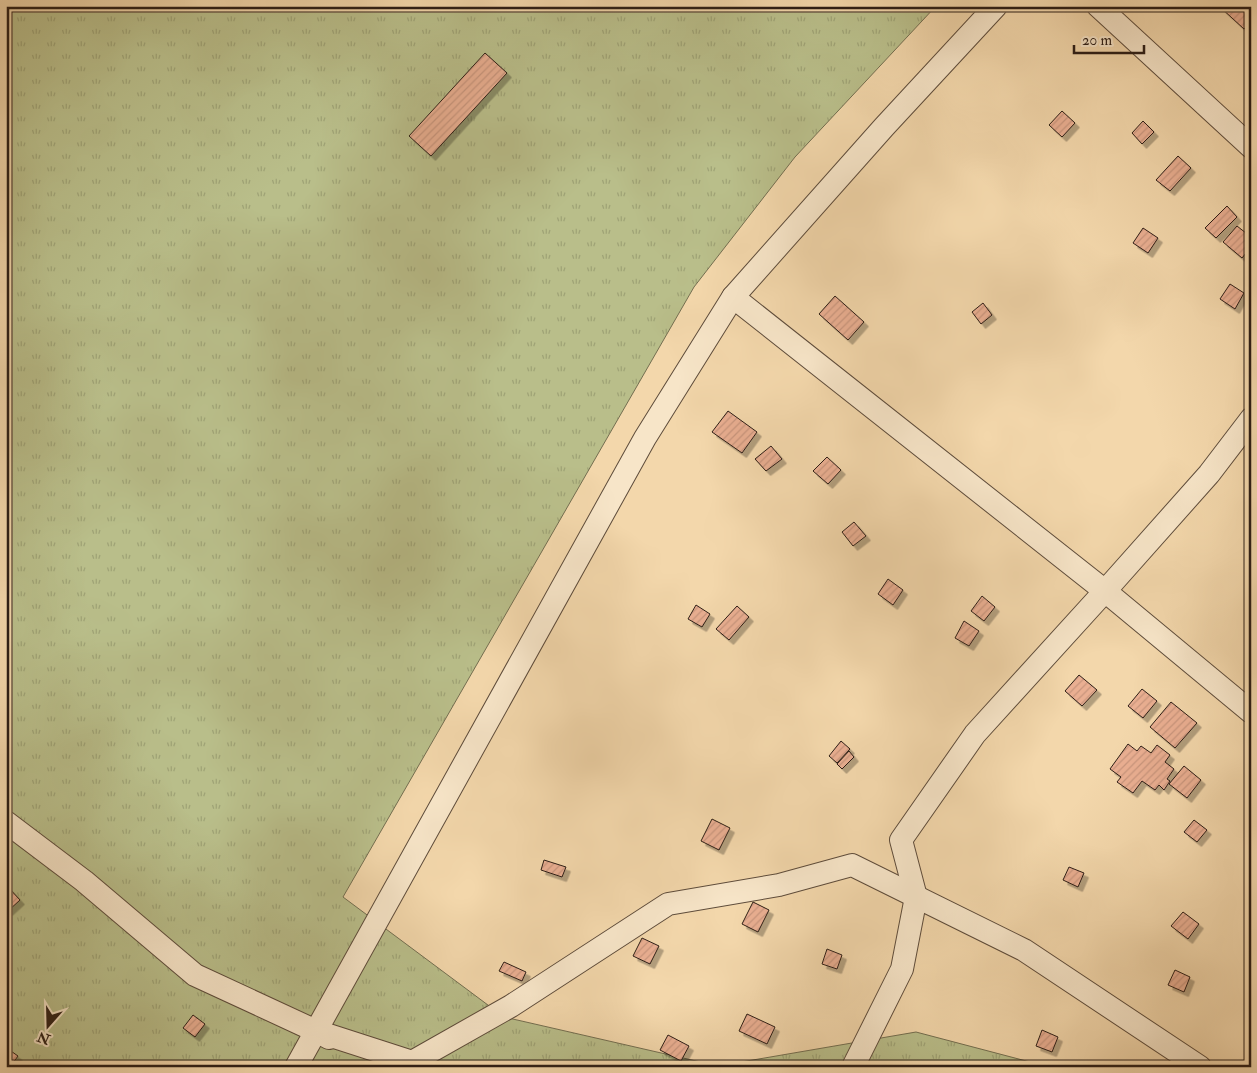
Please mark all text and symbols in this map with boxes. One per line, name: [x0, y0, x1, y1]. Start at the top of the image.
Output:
scale bar: [1074, 22, 1144, 54]
text: 20 m: [1082, 31, 1112, 50]
north arrow: [22, 1000, 72, 1050]
text: N: [34, 1027, 53, 1048]

